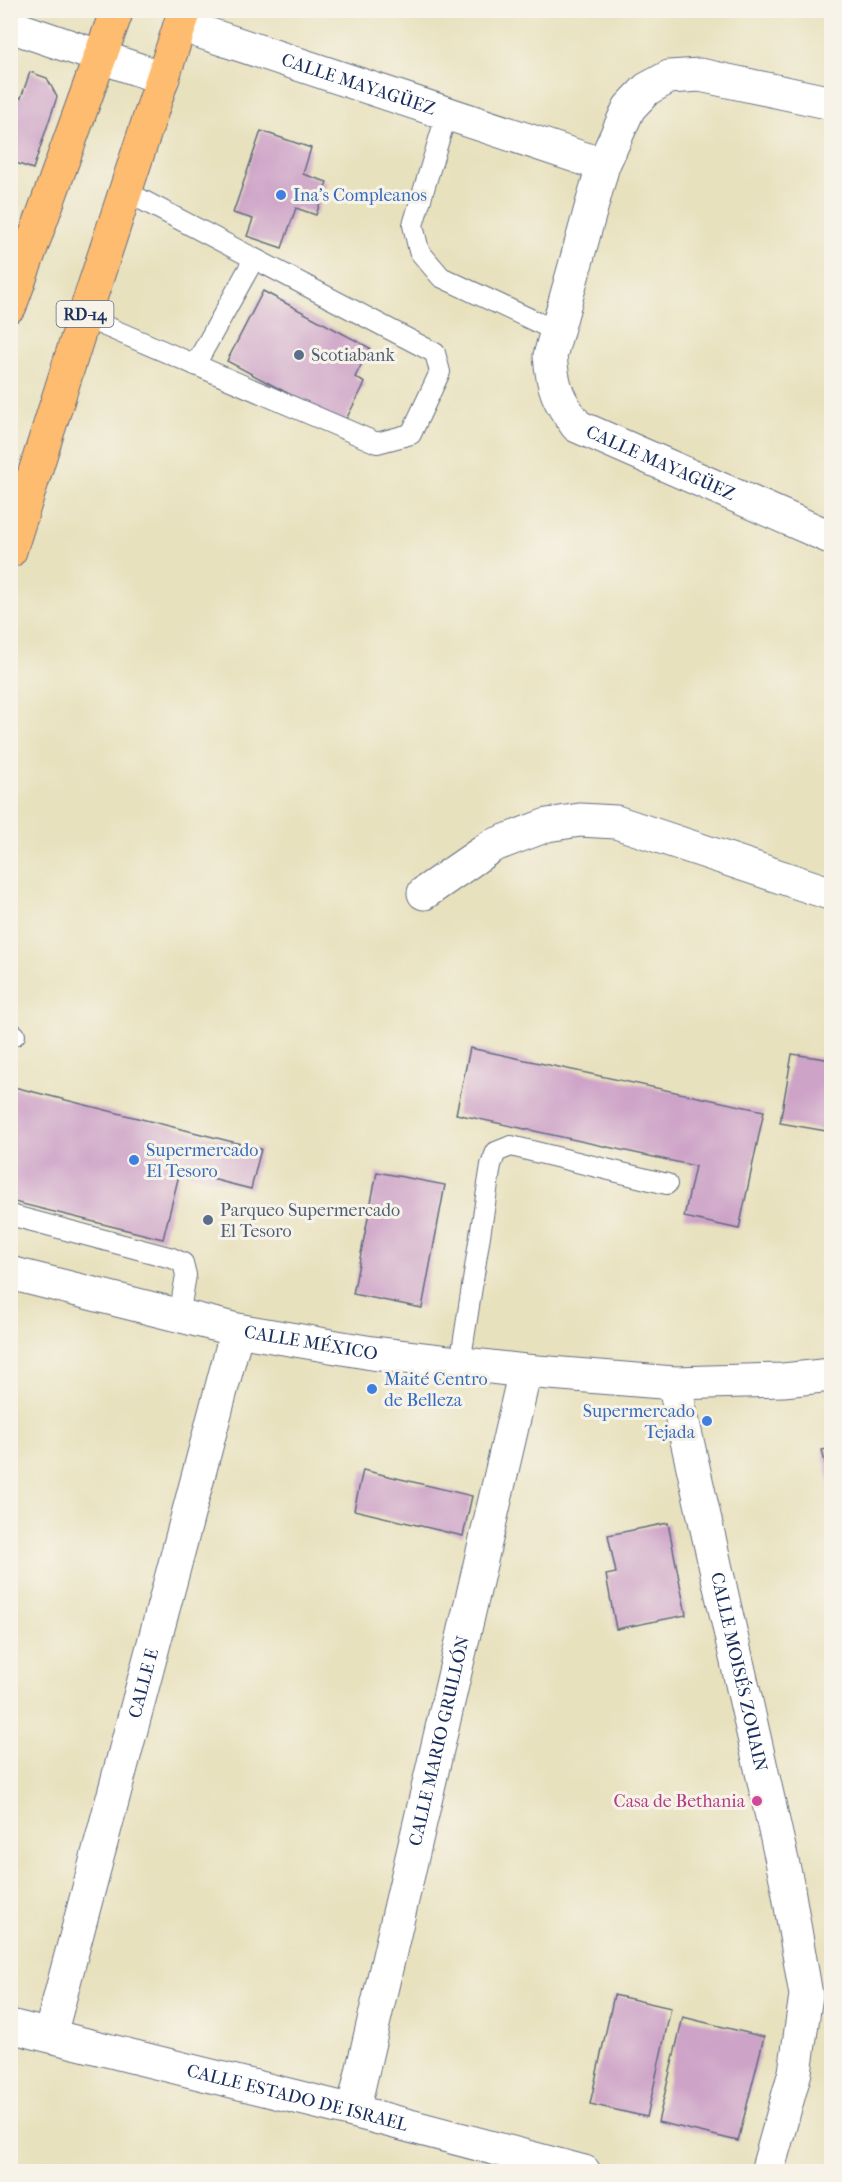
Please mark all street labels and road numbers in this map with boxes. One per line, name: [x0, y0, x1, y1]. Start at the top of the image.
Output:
street label: CALLE MAYAGÜEZ: [279, 49, 438, 120]
road number: RD-14: [56, 301, 113, 327]
street label: CALLE MAYAGÜEZ: [583, 421, 738, 505]
street label: CALLE MÉXICO: [242, 1321, 379, 1365]
street label: CALLE MOISÉS ZOUAIN: [706, 1570, 772, 1774]
street label: CALLE MARIO GRULLÓN: [405, 1634, 474, 1848]
street label: CALLE E: [125, 1646, 163, 1720]
street label: CALLE ESTADO DE ISRAEL: [184, 2060, 410, 2136]

